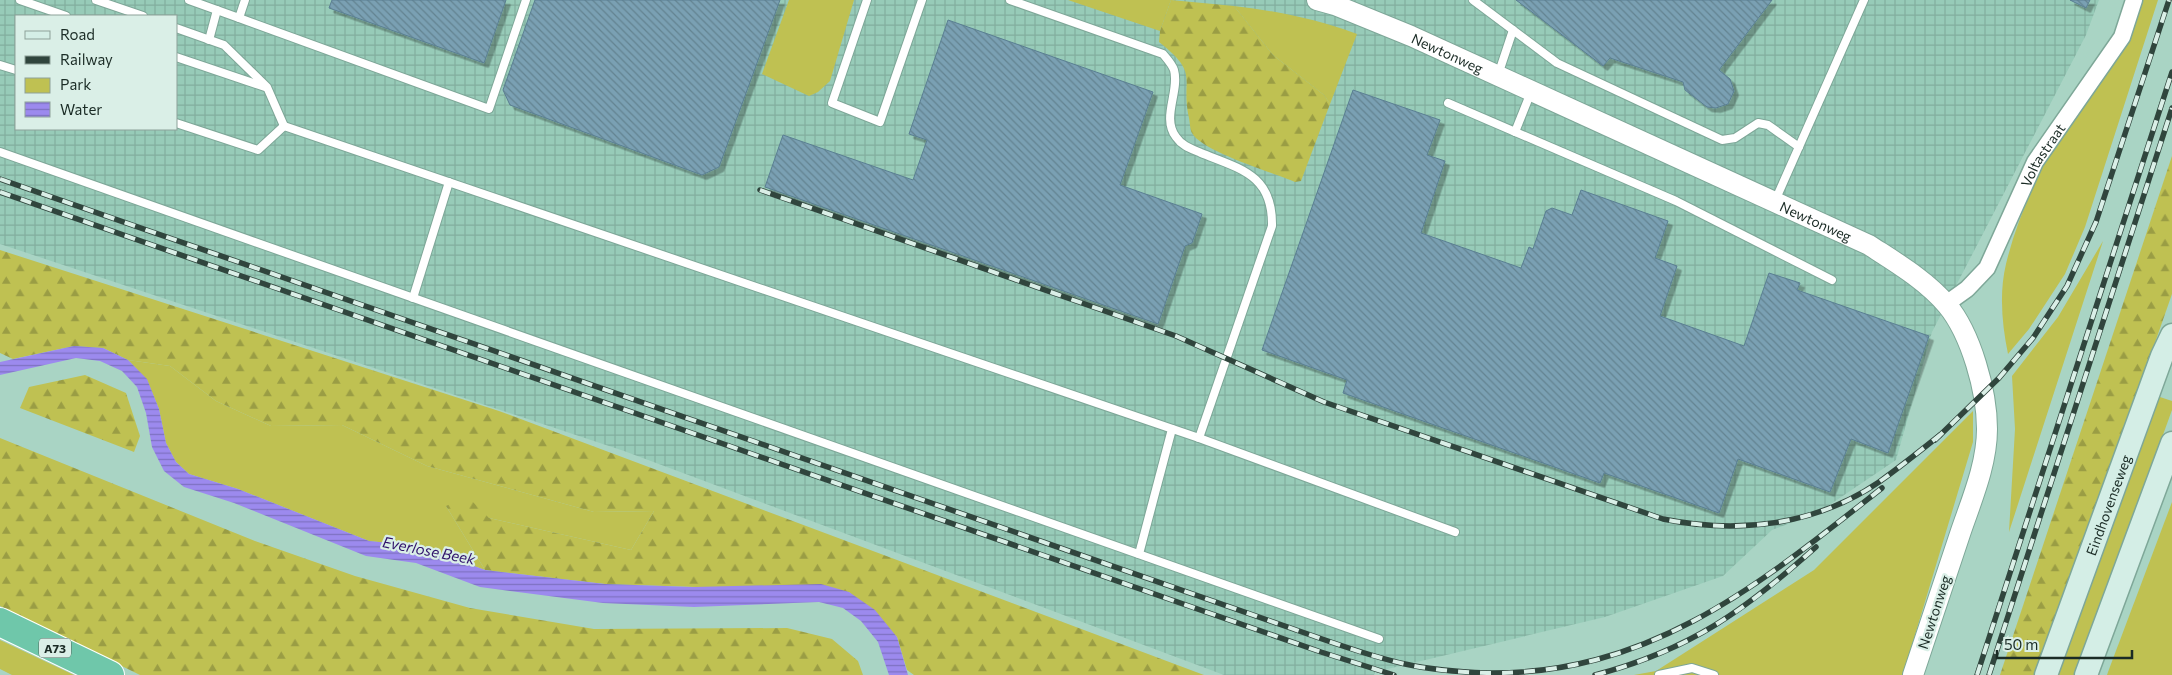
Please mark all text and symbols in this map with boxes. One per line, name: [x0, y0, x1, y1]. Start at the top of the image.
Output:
legend: [15, 15, 178, 130]
text: Road: [60, 25, 95, 43]
street label: Newtonweg: [1409, 29, 1486, 77]
text: Railway: [60, 50, 113, 68]
text: Park: [60, 75, 91, 93]
text: Water: [60, 100, 102, 118]
street label: Voltastraat: [2017, 119, 2068, 189]
street label: Newtonweg: [1778, 197, 1855, 245]
street label: Eindhovenseweg: [2082, 452, 2134, 558]
water label: Everlose Beek: [381, 532, 478, 568]
street label: Newtonweg: [1914, 572, 1954, 651]
scale bar: [1997, 628, 2132, 660]
text: 50 m: [2004, 635, 2038, 653]
road number: A73: [39, 638, 71, 658]

